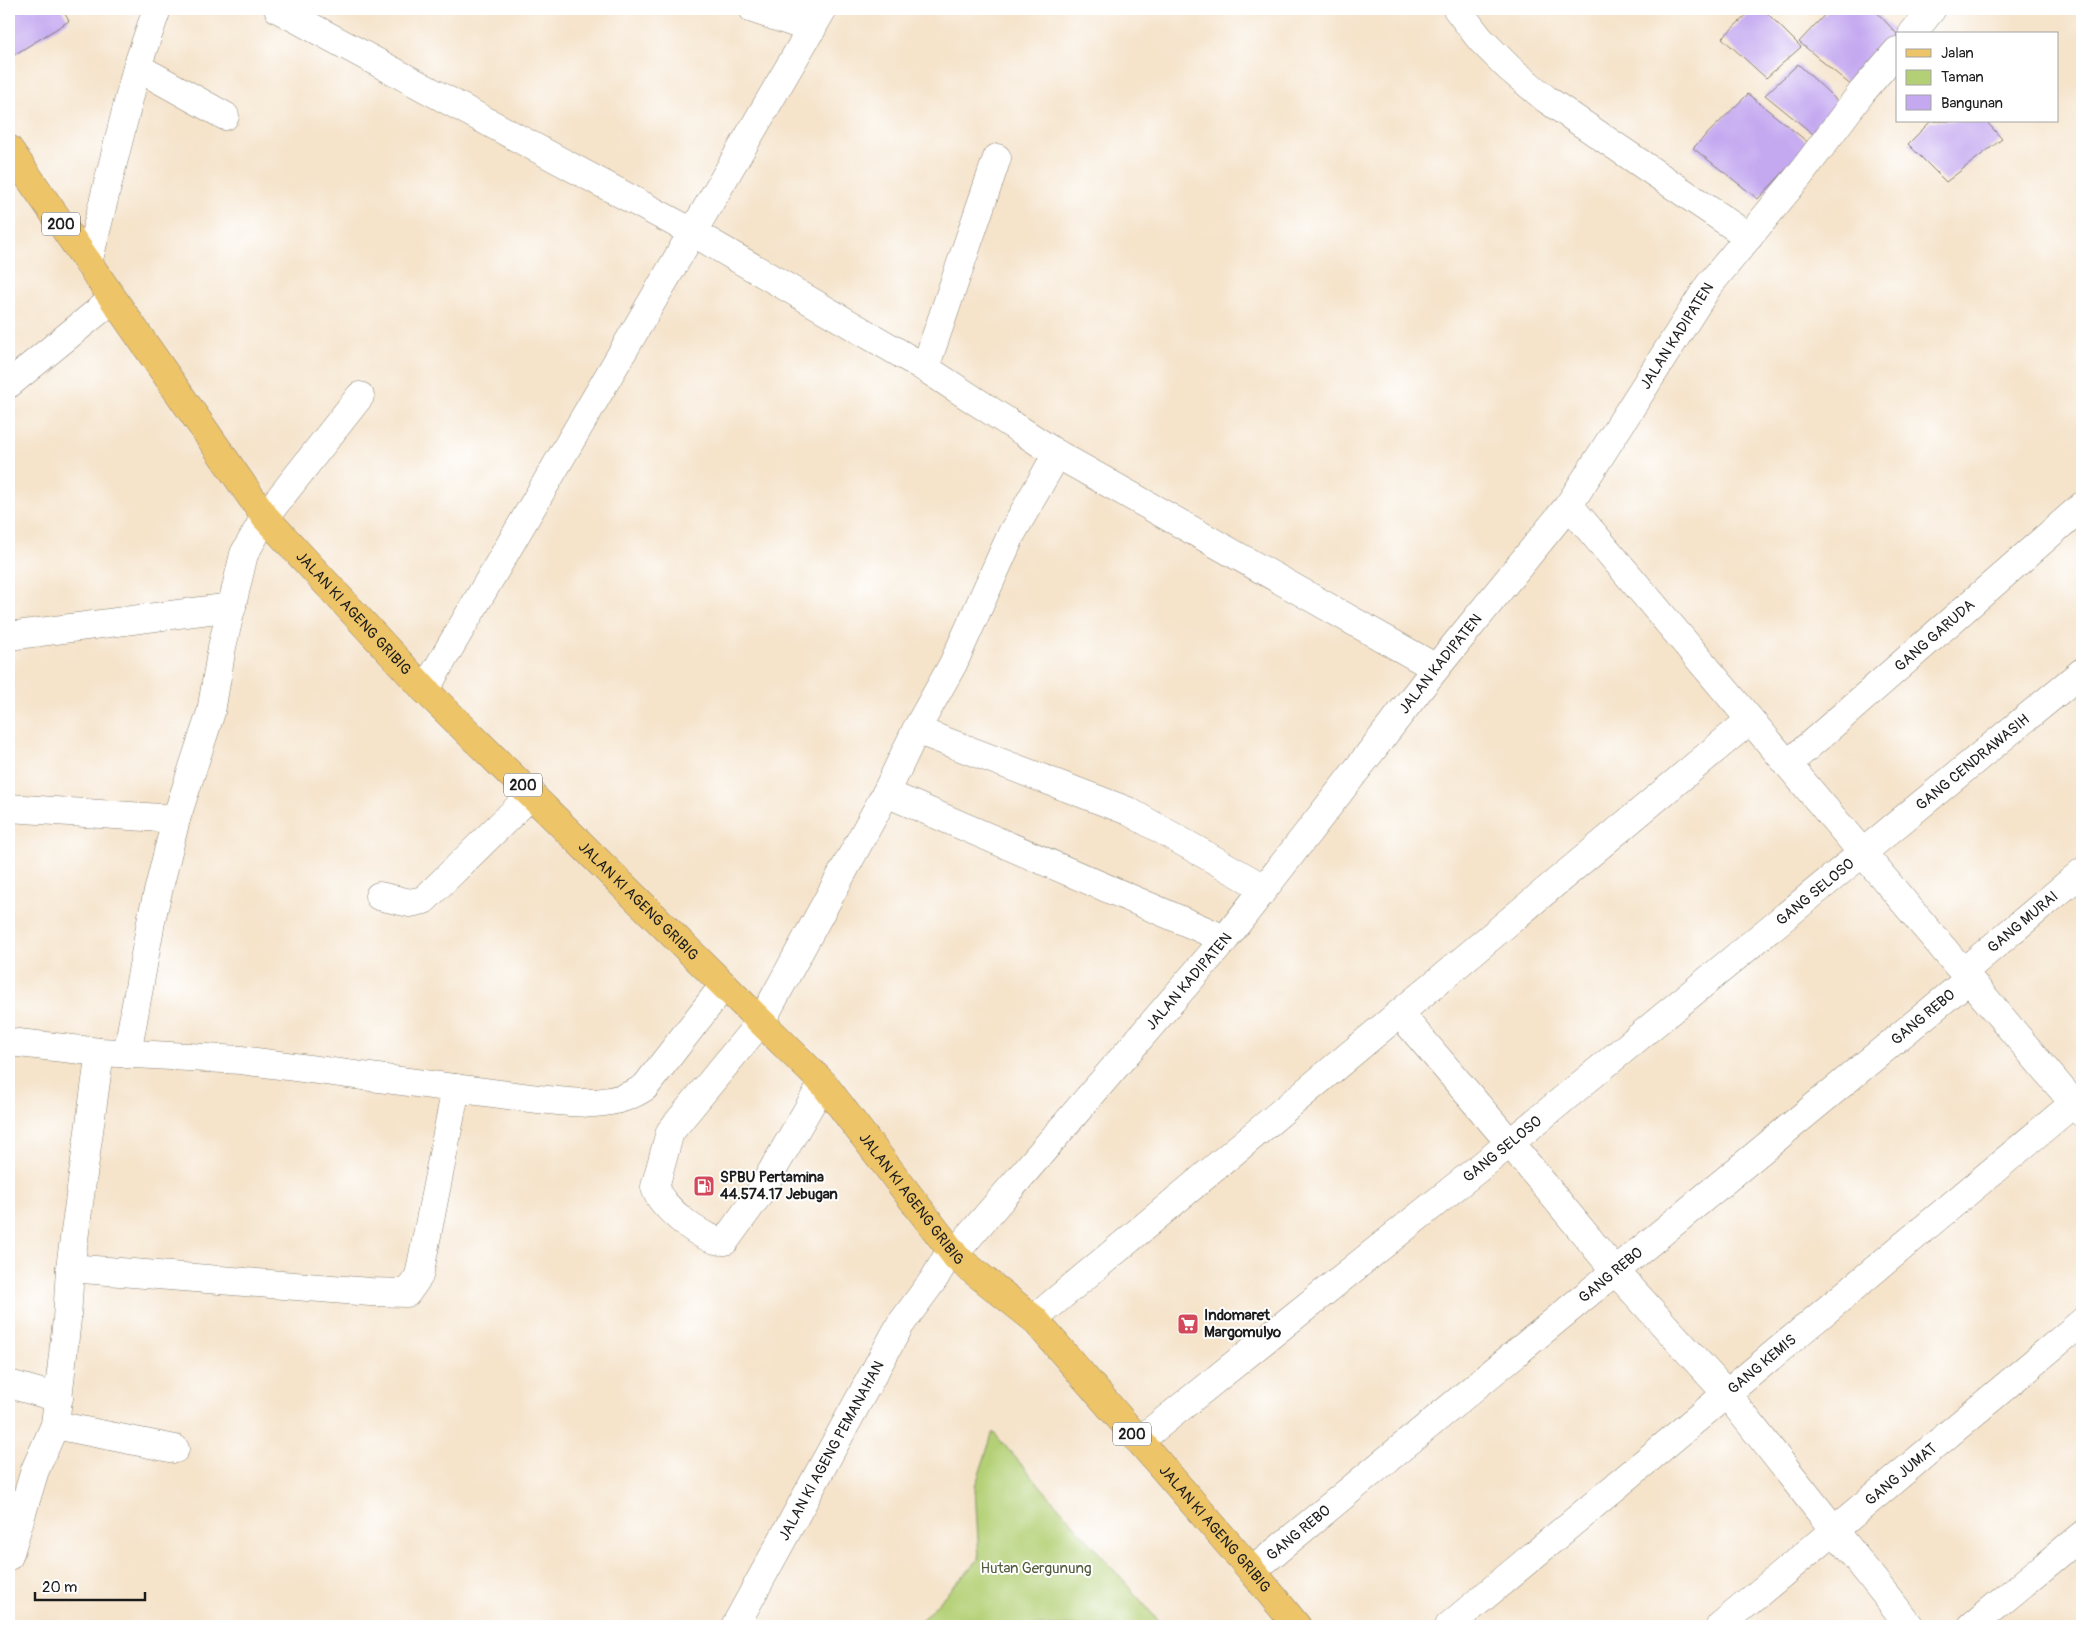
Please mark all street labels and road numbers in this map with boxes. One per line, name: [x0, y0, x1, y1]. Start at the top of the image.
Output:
road number: 200: [42, 212, 80, 235]
street label: JALAN KADIPATEN: [1636, 279, 1718, 393]
street label: JALAN KI AGENG GRIBIG: [292, 547, 416, 679]
street label: GANG GARUDA: [1891, 595, 1979, 676]
street label: JALAN KADIPATEN: [1394, 610, 1486, 718]
street label: GANG CENDRAWASIH: [1912, 710, 2033, 815]
road number: 200: [504, 774, 542, 796]
street label: JALAN KI AGENG GRIBIG: [574, 837, 703, 964]
street label: GANG SELOSO: [1772, 854, 1858, 930]
street label: GANG MURAI: [1983, 887, 2062, 957]
street label: JALAN KADIPATEN: [1142, 929, 1236, 1034]
street label: GANG REBO: [1887, 985, 1959, 1049]
street label: GANG SELOSO: [1459, 1111, 1545, 1187]
street label: JALAN KI AGENG GRIBIG: [855, 1129, 968, 1269]
street label: GANG REBO: [1575, 1243, 1647, 1307]
street label: GANG KEMIS: [1724, 1330, 1800, 1398]
street label: JALAN KI AGENG PEMANAHAN: [774, 1357, 888, 1544]
road number: 200: [1113, 1422, 1151, 1446]
street label: GANG JUMAT: [1861, 1439, 1940, 1510]
street label: JALAN KI AGENG GRIBIG: [1155, 1461, 1275, 1596]
street label: GANG REBO: [1262, 1501, 1334, 1565]

